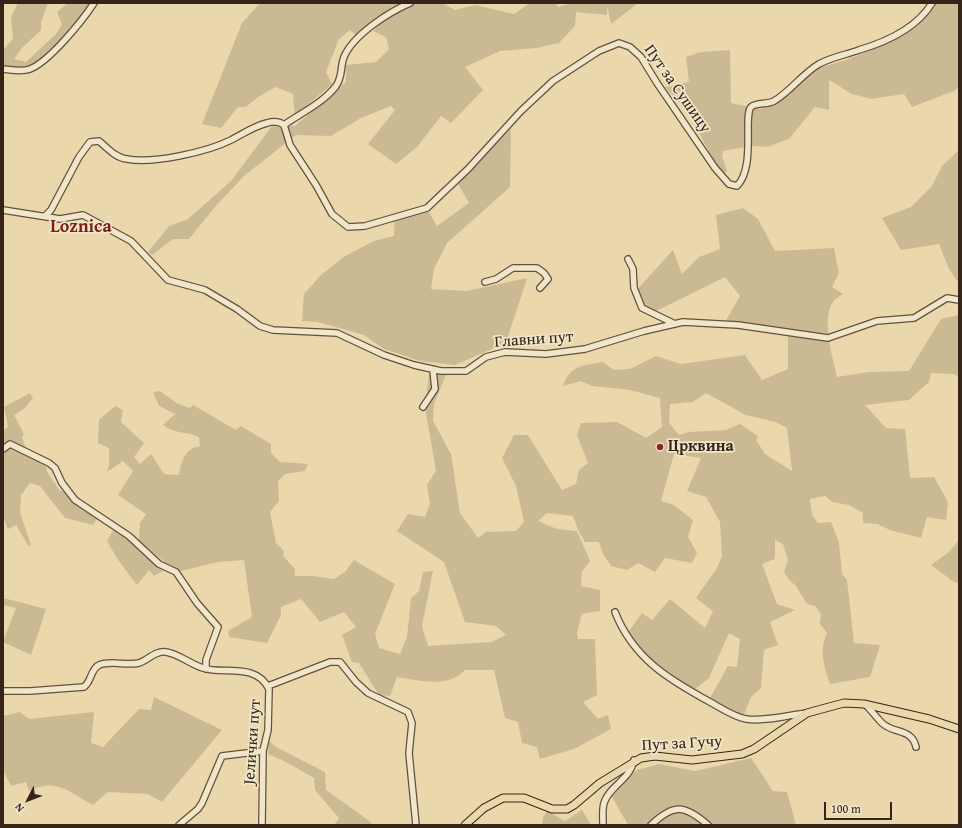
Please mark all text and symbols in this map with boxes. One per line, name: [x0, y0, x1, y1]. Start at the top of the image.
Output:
street label: Пут за Сушицу: [639, 41, 715, 137]
district label: Loznica: [50, 216, 112, 238]
street label: Главни пут: [494, 328, 574, 352]
place label: Црквина: [668, 437, 734, 457]
marker: Црквина: [655, 442, 665, 452]
street label: Јелички пут: [240, 699, 266, 785]
street label: Пут за Гучу: [641, 732, 723, 756]
north arrow: [8, 780, 48, 820]
scale bar: [826, 794, 894, 820]
text: N: [11, 800, 27, 816]
text: 100 m: [831, 800, 861, 817]

